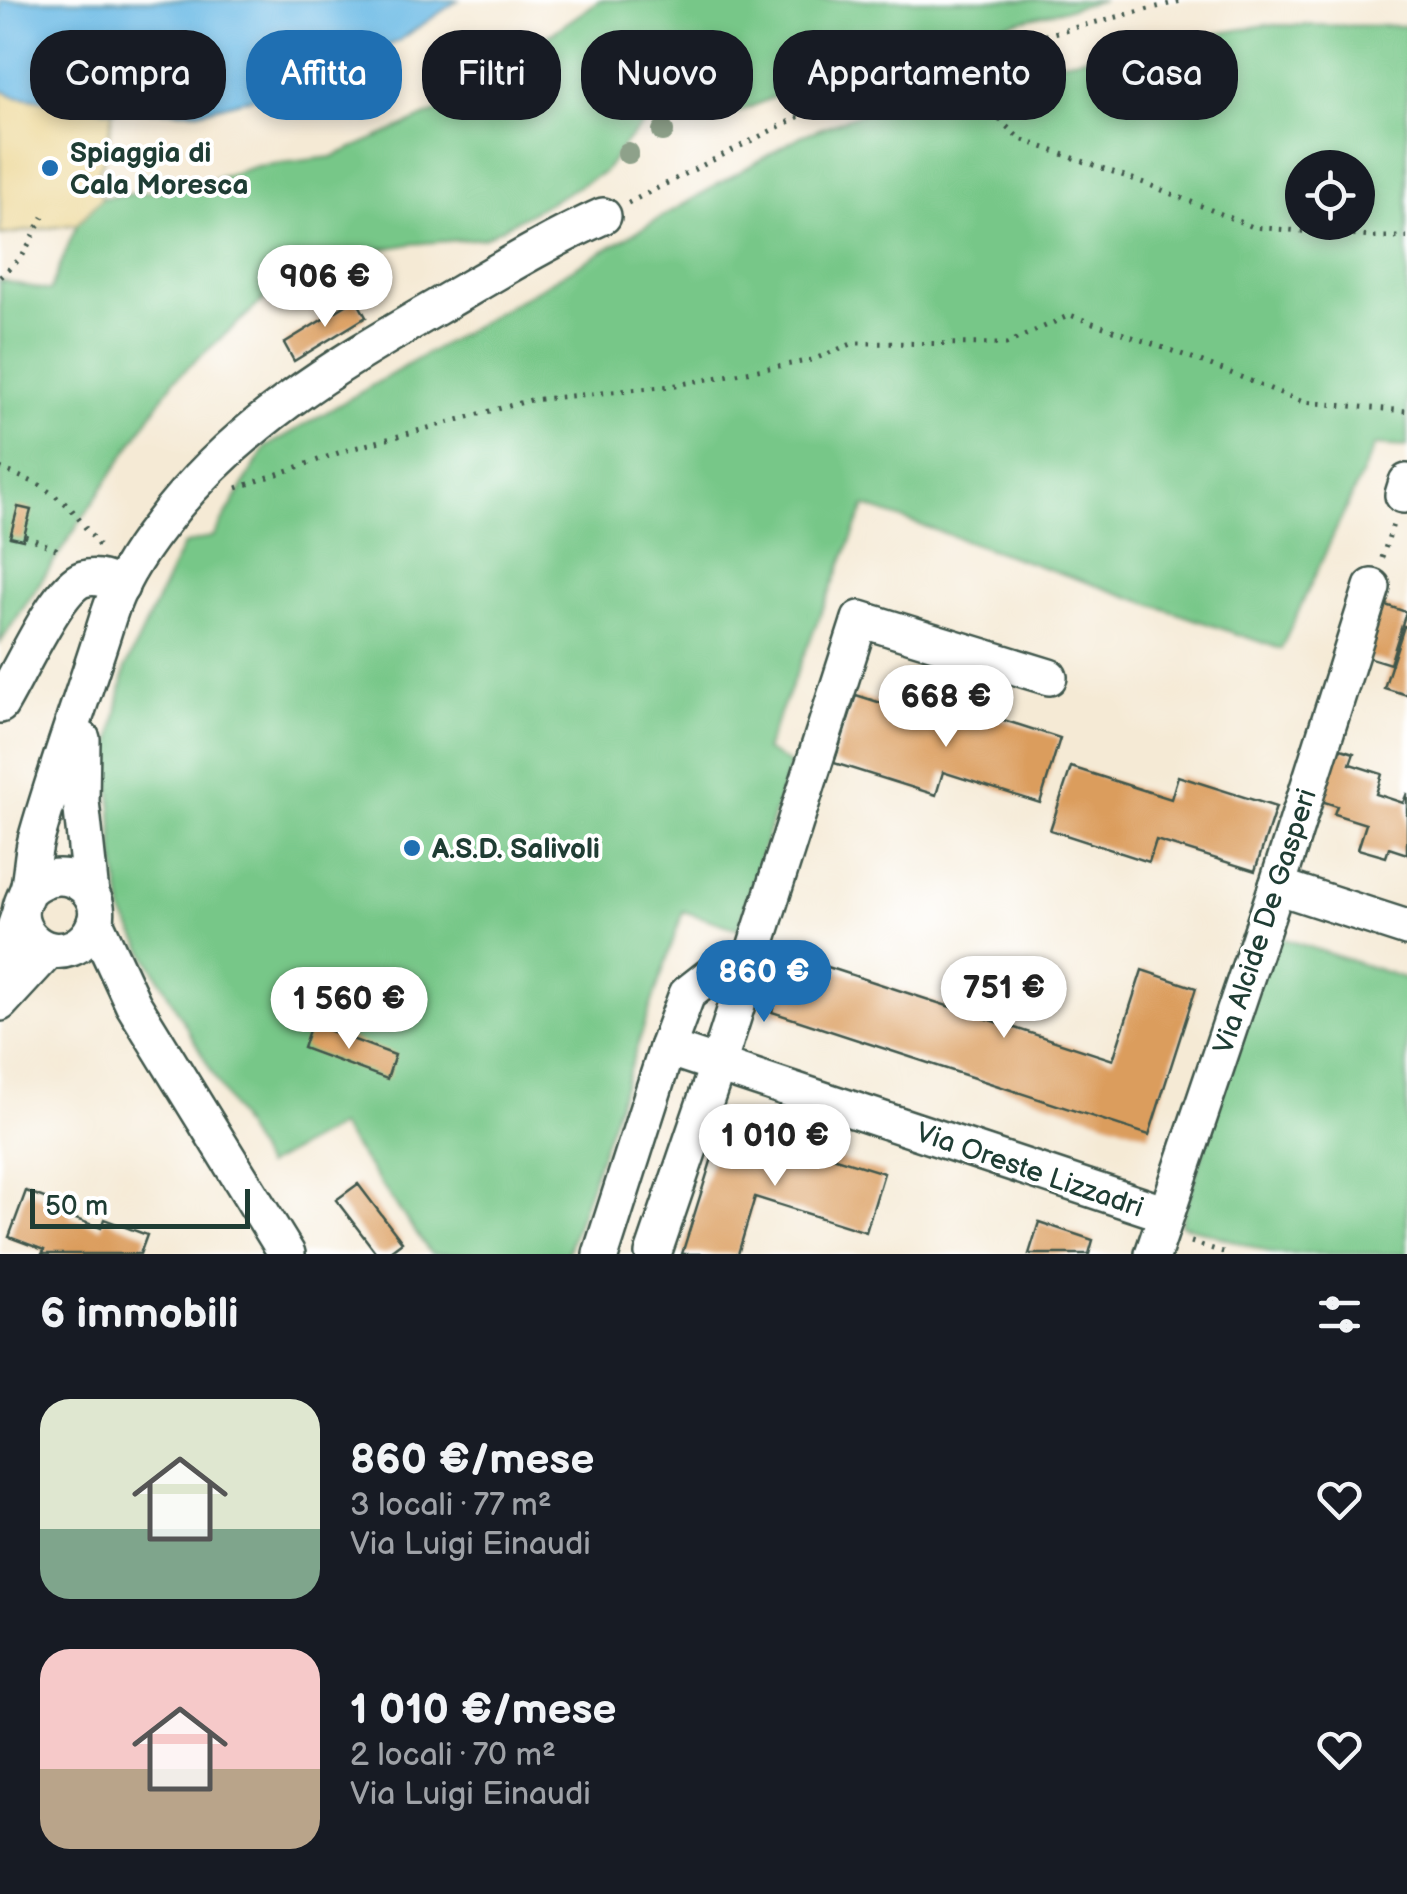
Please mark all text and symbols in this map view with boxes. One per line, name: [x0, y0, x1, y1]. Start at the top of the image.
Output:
chip: Compra: [30, 30, 226, 120]
chip: Affitta: [246, 30, 402, 120]
chip: Filtri: [422, 30, 561, 120]
chip: Nuovo: [581, 30, 753, 120]
chip: Appartamento: [773, 30, 1066, 120]
chip: Casa: [1086, 30, 1238, 120]
place label: Spiaggia di Cala Moresca: [70, 137, 248, 202]
map controls: [1285, 150, 1375, 240]
button: locate: [1285, 150, 1375, 240]
marker: Spiaggia di Cala Moresca: [39, 157, 61, 179]
pin: 906 €: [255, 245, 395, 330]
text: 906 €: [280, 258, 370, 297]
pin: 668 €: [876, 665, 1016, 750]
text: 668 €: [901, 678, 991, 717]
street label: Via Alcide De Gasperi: [1207, 785, 1324, 1058]
place label: A.S.D. Salivoli: [431, 833, 600, 866]
marker: A.S.D. Salivoli: [401, 837, 423, 859]
pin: 860 €: [694, 940, 834, 1025]
text: 860 €: [718, 953, 810, 992]
pin: 751 €: [934, 956, 1074, 1041]
pin: 1 560 €: [257, 967, 441, 1052]
text: 751 €: [963, 969, 1045, 1008]
text: 1 560 €: [293, 980, 405, 1019]
pin: 1 010 €: [683, 1104, 867, 1189]
street label: Via Oreste Lizzadri: [912, 1116, 1147, 1225]
text: 1 010 €: [721, 1117, 829, 1156]
scale bar: [30, 1184, 250, 1228]
text: 50 m: [45, 1190, 108, 1223]
icon: filters: [1312, 1287, 1367, 1342]
text: 6 immobili: [40, 1289, 239, 1340]
text: 860 €/mese: [350, 1435, 594, 1486]
icon: home: [120, 1439, 240, 1559]
icon: heart: [1312, 1472, 1367, 1527]
text: 3 locali · 77 m²: [350, 1486, 552, 1525]
text: Via Luigi Einaudi: [350, 1525, 591, 1564]
text: 1 010 €/mese: [350, 1685, 617, 1736]
icon: home: [120, 1689, 240, 1809]
icon: heart: [1312, 1722, 1367, 1777]
text: 2 locali · 70 m²: [350, 1736, 556, 1775]
text: Via Luigi Einaudi: [350, 1775, 591, 1814]

